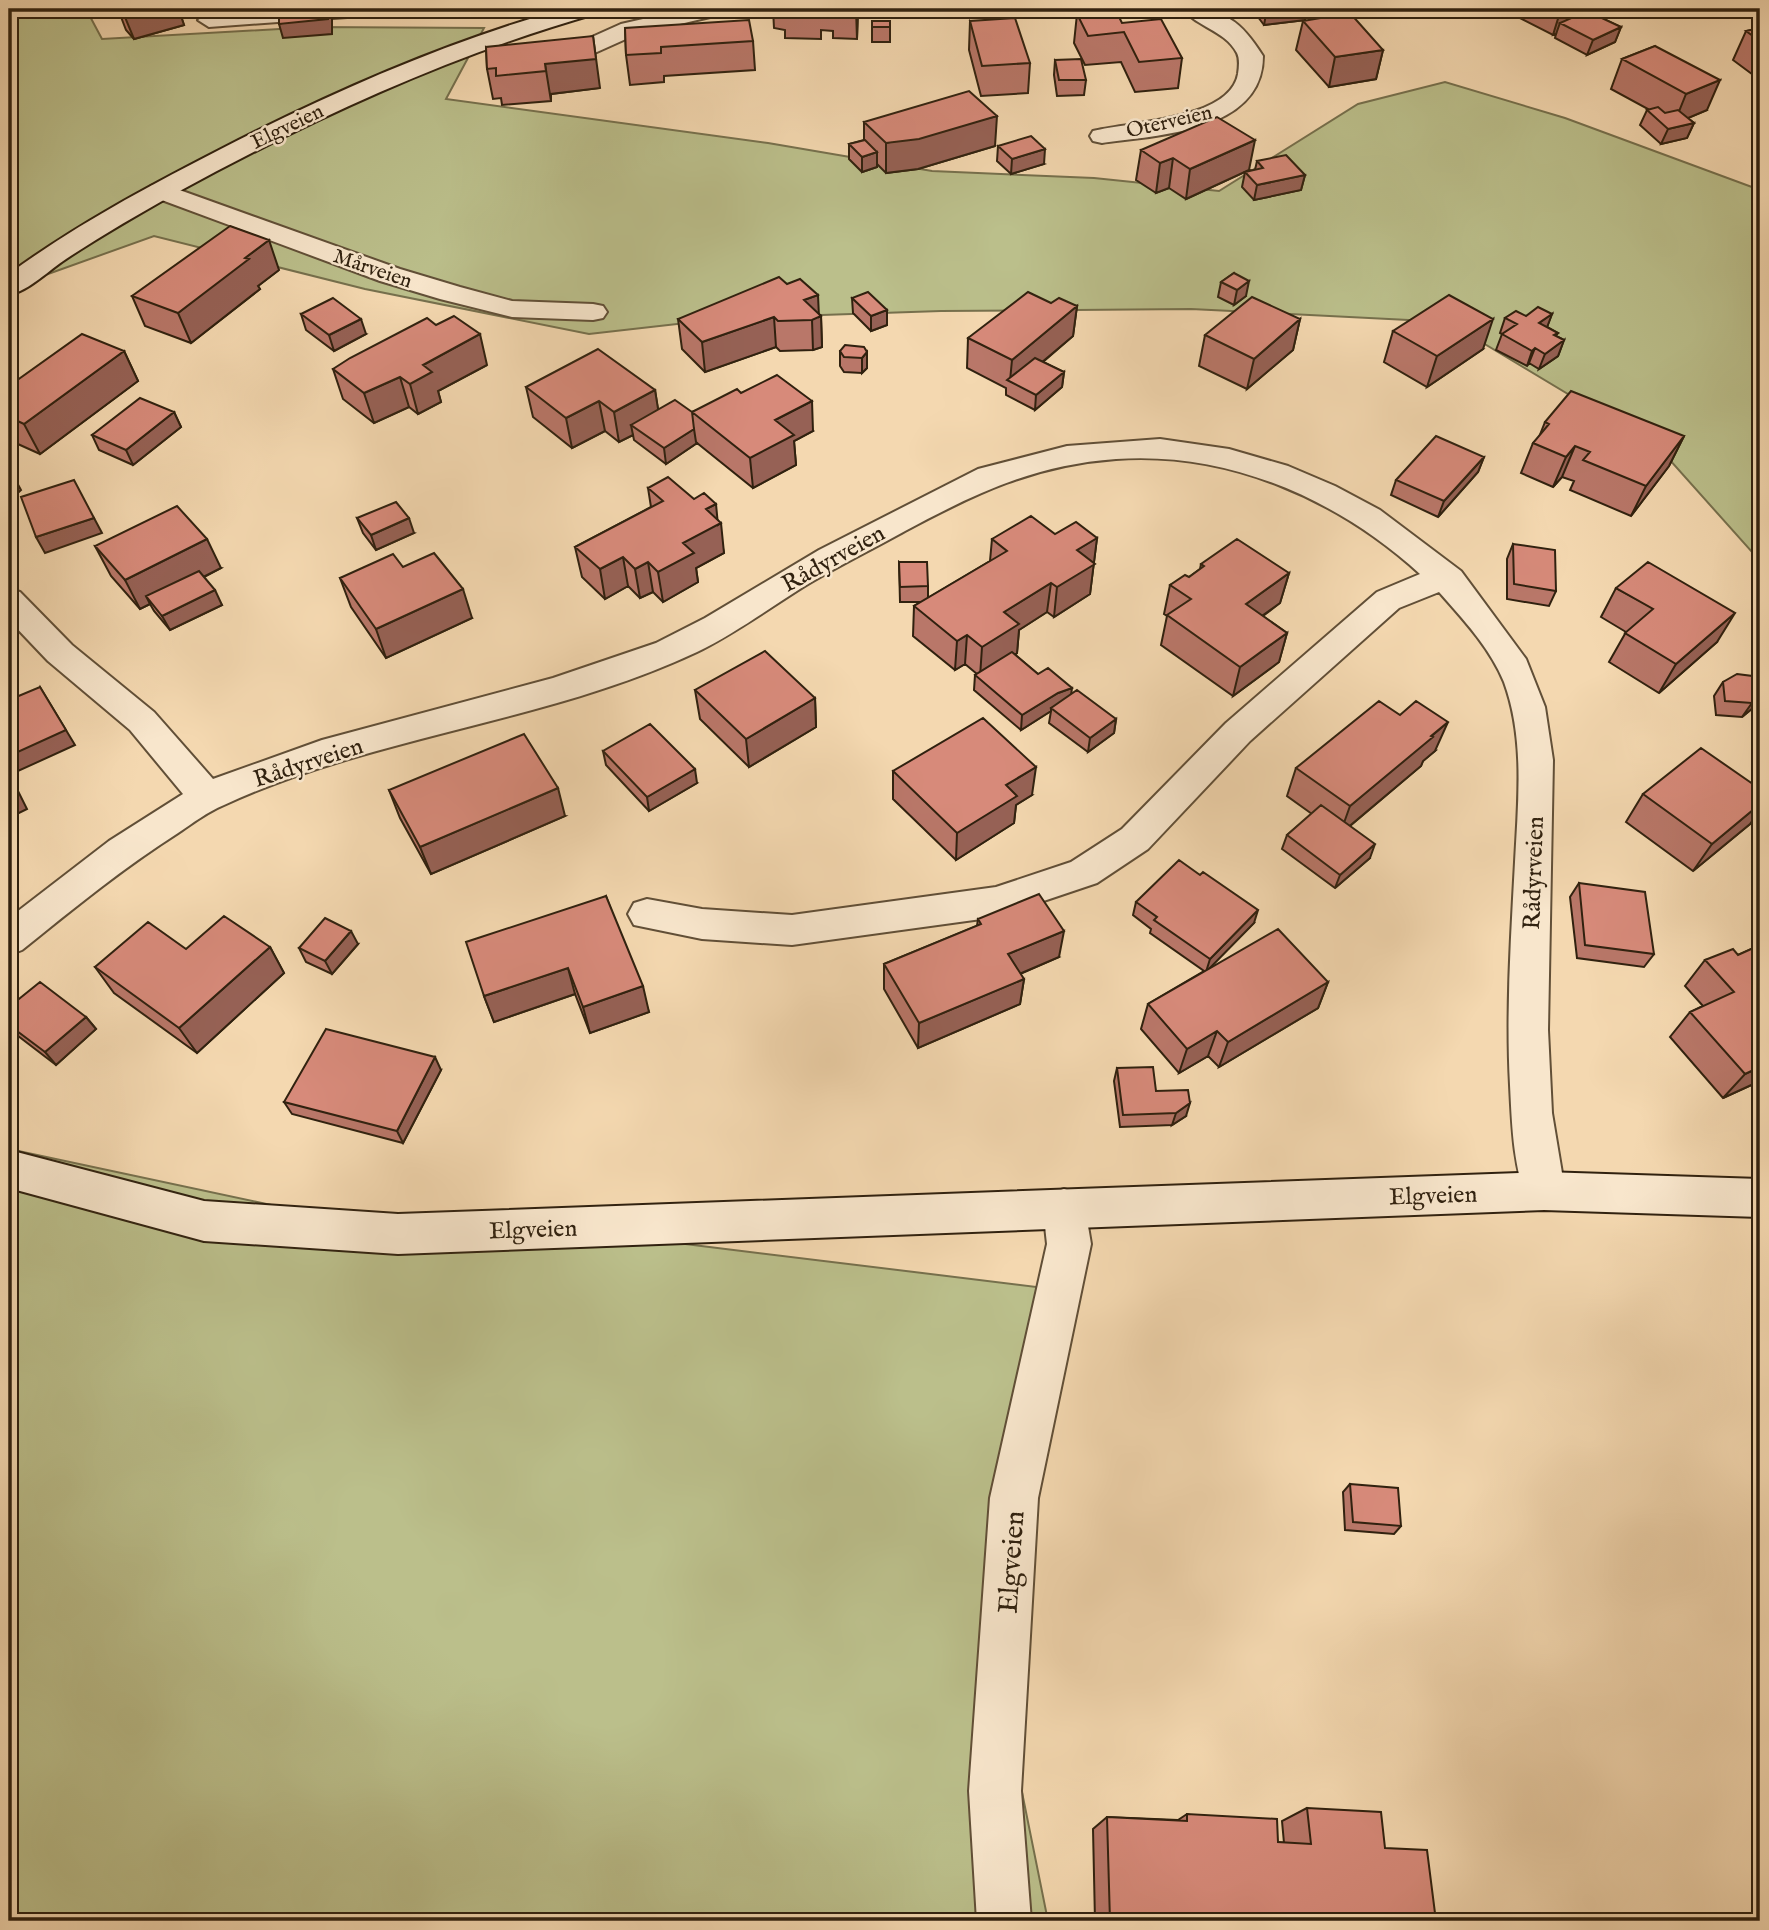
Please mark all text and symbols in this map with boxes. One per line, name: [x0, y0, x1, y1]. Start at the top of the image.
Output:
street label: Elgveien: [247, 98, 328, 156]
street label: Oterveien: [1124, 100, 1215, 145]
street label: Mårveien: [329, 243, 416, 295]
street label: Rådyrveien: [777, 518, 891, 600]
street label: Rådyrveien: [250, 731, 367, 796]
street label: Rådyrveien: [1517, 816, 1552, 930]
street label: Elgveien: [1388, 1179, 1478, 1214]
street label: Elgveien: [488, 1213, 578, 1248]
street label: Elgveien: [991, 1509, 1034, 1615]

